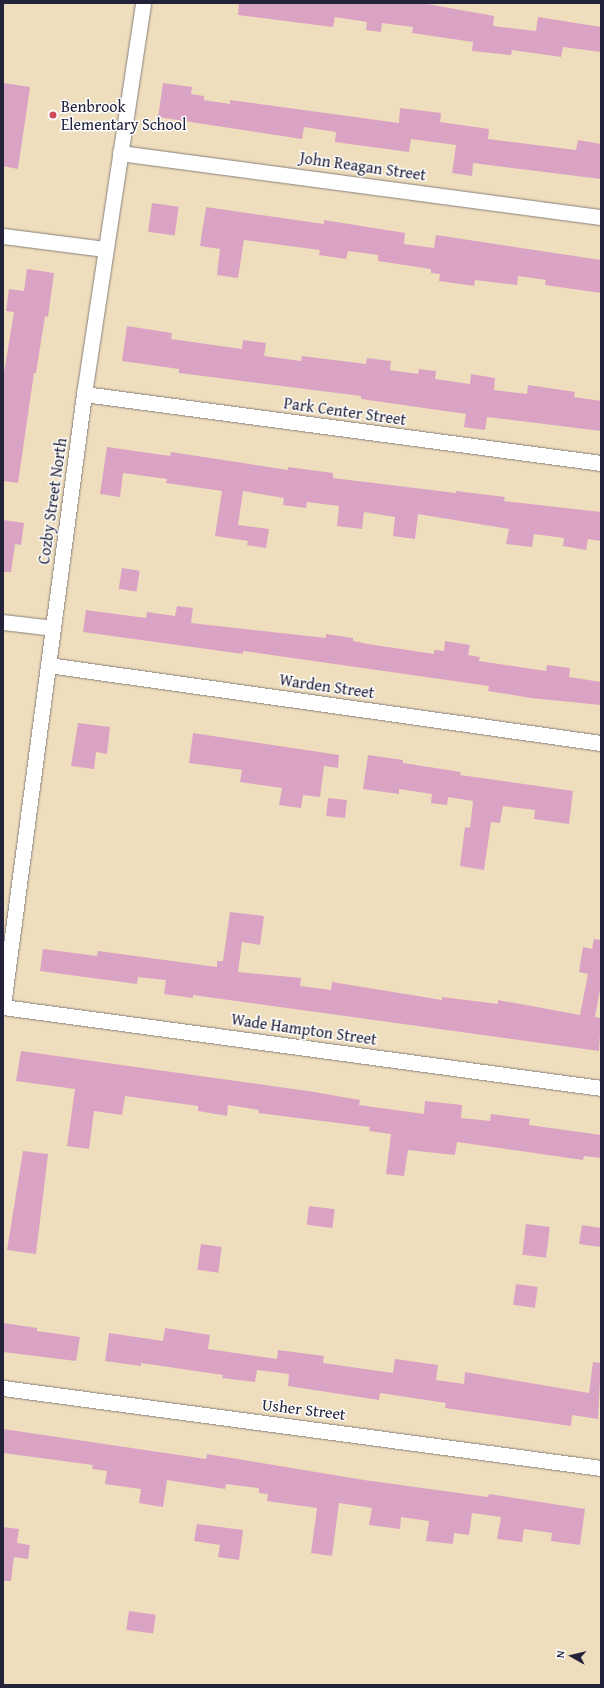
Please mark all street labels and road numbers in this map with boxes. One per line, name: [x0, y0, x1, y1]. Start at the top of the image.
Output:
street label: John Reagan Street: [299, 148, 427, 184]
street label: Park Center Street: [283, 393, 407, 429]
street label: Cozby Street North: [34, 437, 70, 565]
street label: Warden Street: [278, 670, 376, 702]
street label: Wade Hampton Street: [230, 1009, 378, 1049]
street label: Usher Street: [261, 1394, 347, 1424]

